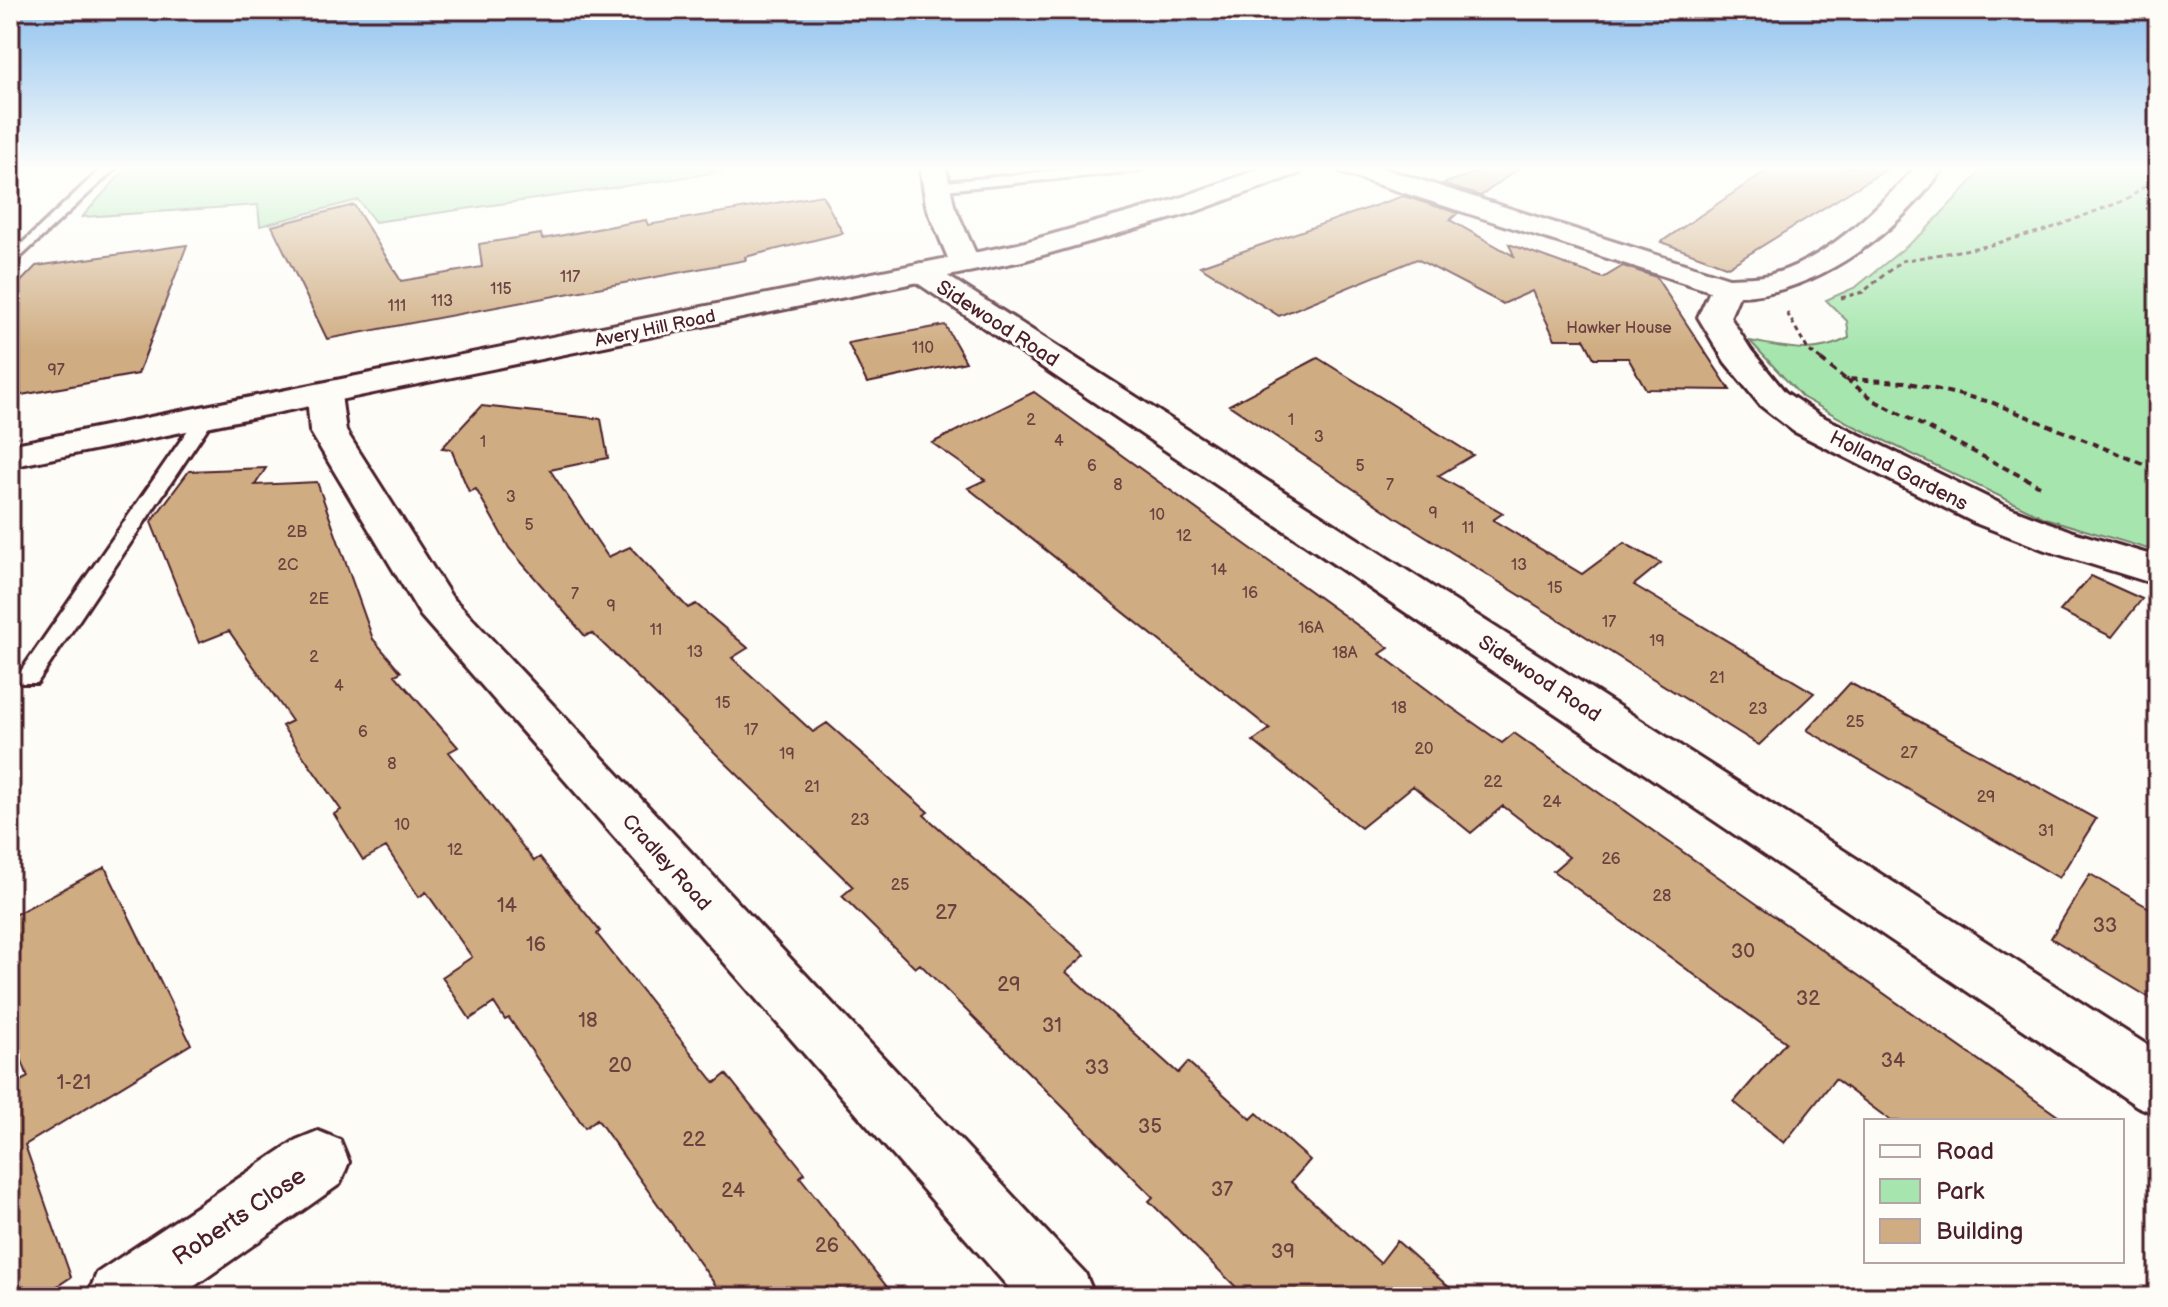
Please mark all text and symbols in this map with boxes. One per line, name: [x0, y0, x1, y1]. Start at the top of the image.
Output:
house number: 117: [560, 268, 580, 287]
street label: Sidewood Road: [932, 275, 1063, 372]
house number: 115: [490, 280, 512, 299]
house number: 113: [431, 292, 453, 311]
house number: 111: [388, 297, 406, 316]
street label: Avery Hill Road: [593, 305, 717, 352]
house number: Hawker House: [1566, 319, 1672, 338]
house number: 110: [912, 339, 934, 358]
house number: 97: [47, 361, 65, 380]
house number: 2: [1026, 411, 1036, 430]
house number: 1: [1288, 411, 1294, 430]
street label: Holland Gardens: [1825, 426, 1972, 516]
house number: 3: [1314, 428, 1324, 447]
house number: 4: [1054, 432, 1064, 451]
house number: 1: [480, 433, 486, 452]
house number: 6: [1087, 457, 1097, 476]
house number: 5: [1355, 457, 1365, 476]
house number: 8: [1113, 476, 1123, 495]
house number: 7: [1386, 476, 1394, 495]
house number: 3: [506, 488, 516, 507]
house number: 9: [1428, 504, 1438, 523]
house number: 10: [1149, 506, 1165, 525]
house number: 5: [524, 516, 534, 535]
house number: 11: [1462, 519, 1474, 538]
house number: 2B: [287, 523, 307, 542]
house number: 12: [1176, 527, 1192, 546]
house number: 2C: [278, 556, 298, 575]
house number: 13: [1511, 556, 1527, 575]
house number: 14: [1211, 561, 1227, 580]
house number: 15: [1547, 579, 1563, 598]
house number: 16: [1242, 584, 1258, 603]
house number: 7: [571, 585, 579, 604]
house number: 2E: [309, 590, 329, 609]
house number: 9: [606, 597, 616, 616]
house number: 17: [1602, 613, 1616, 632]
house number: 16A: [1298, 619, 1324, 638]
house number: 11: [650, 621, 662, 640]
street label: Sidewood Road: [1474, 630, 1605, 727]
house number: 19: [1649, 632, 1665, 651]
house number: 13: [687, 643, 703, 662]
house number: 18A: [1332, 644, 1358, 663]
house number: 2: [309, 648, 319, 667]
house number: 21: [1709, 669, 1725, 688]
house number: 4: [334, 677, 344, 696]
house number: 15: [715, 694, 731, 713]
house number: 18: [1391, 699, 1407, 718]
house number: 23: [1749, 700, 1768, 719]
house number: 25: [1846, 713, 1864, 732]
house number: 17: [744, 721, 758, 740]
house number: 6: [358, 723, 368, 742]
house number: 20: [1415, 740, 1433, 759]
house number: 27: [1900, 744, 1918, 763]
house number: 19: [779, 745, 795, 764]
house number: 8: [387, 755, 397, 774]
house number: 22: [1484, 773, 1503, 792]
house number: 21: [804, 778, 820, 797]
house number: 29: [1977, 788, 1995, 807]
house number: 24: [1543, 793, 1562, 812]
street label: Cradley Road: [617, 810, 716, 916]
house number: 23: [851, 811, 870, 830]
house number: 10: [394, 816, 410, 835]
house number: 31: [2038, 822, 2054, 841]
house number: 12: [447, 841, 463, 860]
house number: 26: [1601, 850, 1621, 869]
house number: 25: [891, 876, 909, 895]
house number: 28: [1653, 887, 1671, 906]
house number: 14: [497, 894, 517, 918]
house number: 27: [935, 901, 957, 925]
house number: 33: [2093, 914, 2117, 938]
house number: 16: [526, 933, 546, 957]
house number: 30: [1731, 940, 1755, 964]
house number: 29: [997, 973, 1021, 997]
house number: 32: [1796, 987, 1820, 1011]
house number: 18: [578, 1009, 598, 1033]
house number: 31: [1042, 1014, 1062, 1038]
house number: 34: [1881, 1049, 1905, 1073]
house number: 20: [608, 1054, 632, 1078]
house number: 33: [1085, 1056, 1109, 1080]
house number: 1-21: [57, 1071, 91, 1095]
house number: 35: [1138, 1115, 1162, 1139]
legend: [1864, 1119, 2124, 1263]
house number: 22: [682, 1128, 706, 1152]
text: Road: [1936, 1137, 1994, 1166]
street label: Roberts Close: [167, 1161, 312, 1272]
text: Park: [1936, 1177, 1984, 1206]
house number: 37: [1211, 1178, 1233, 1202]
house number: 24: [721, 1179, 745, 1203]
text: Building: [1936, 1217, 2023, 1246]
house number: 26: [815, 1234, 839, 1258]
house number: 39: [1271, 1240, 1295, 1264]

